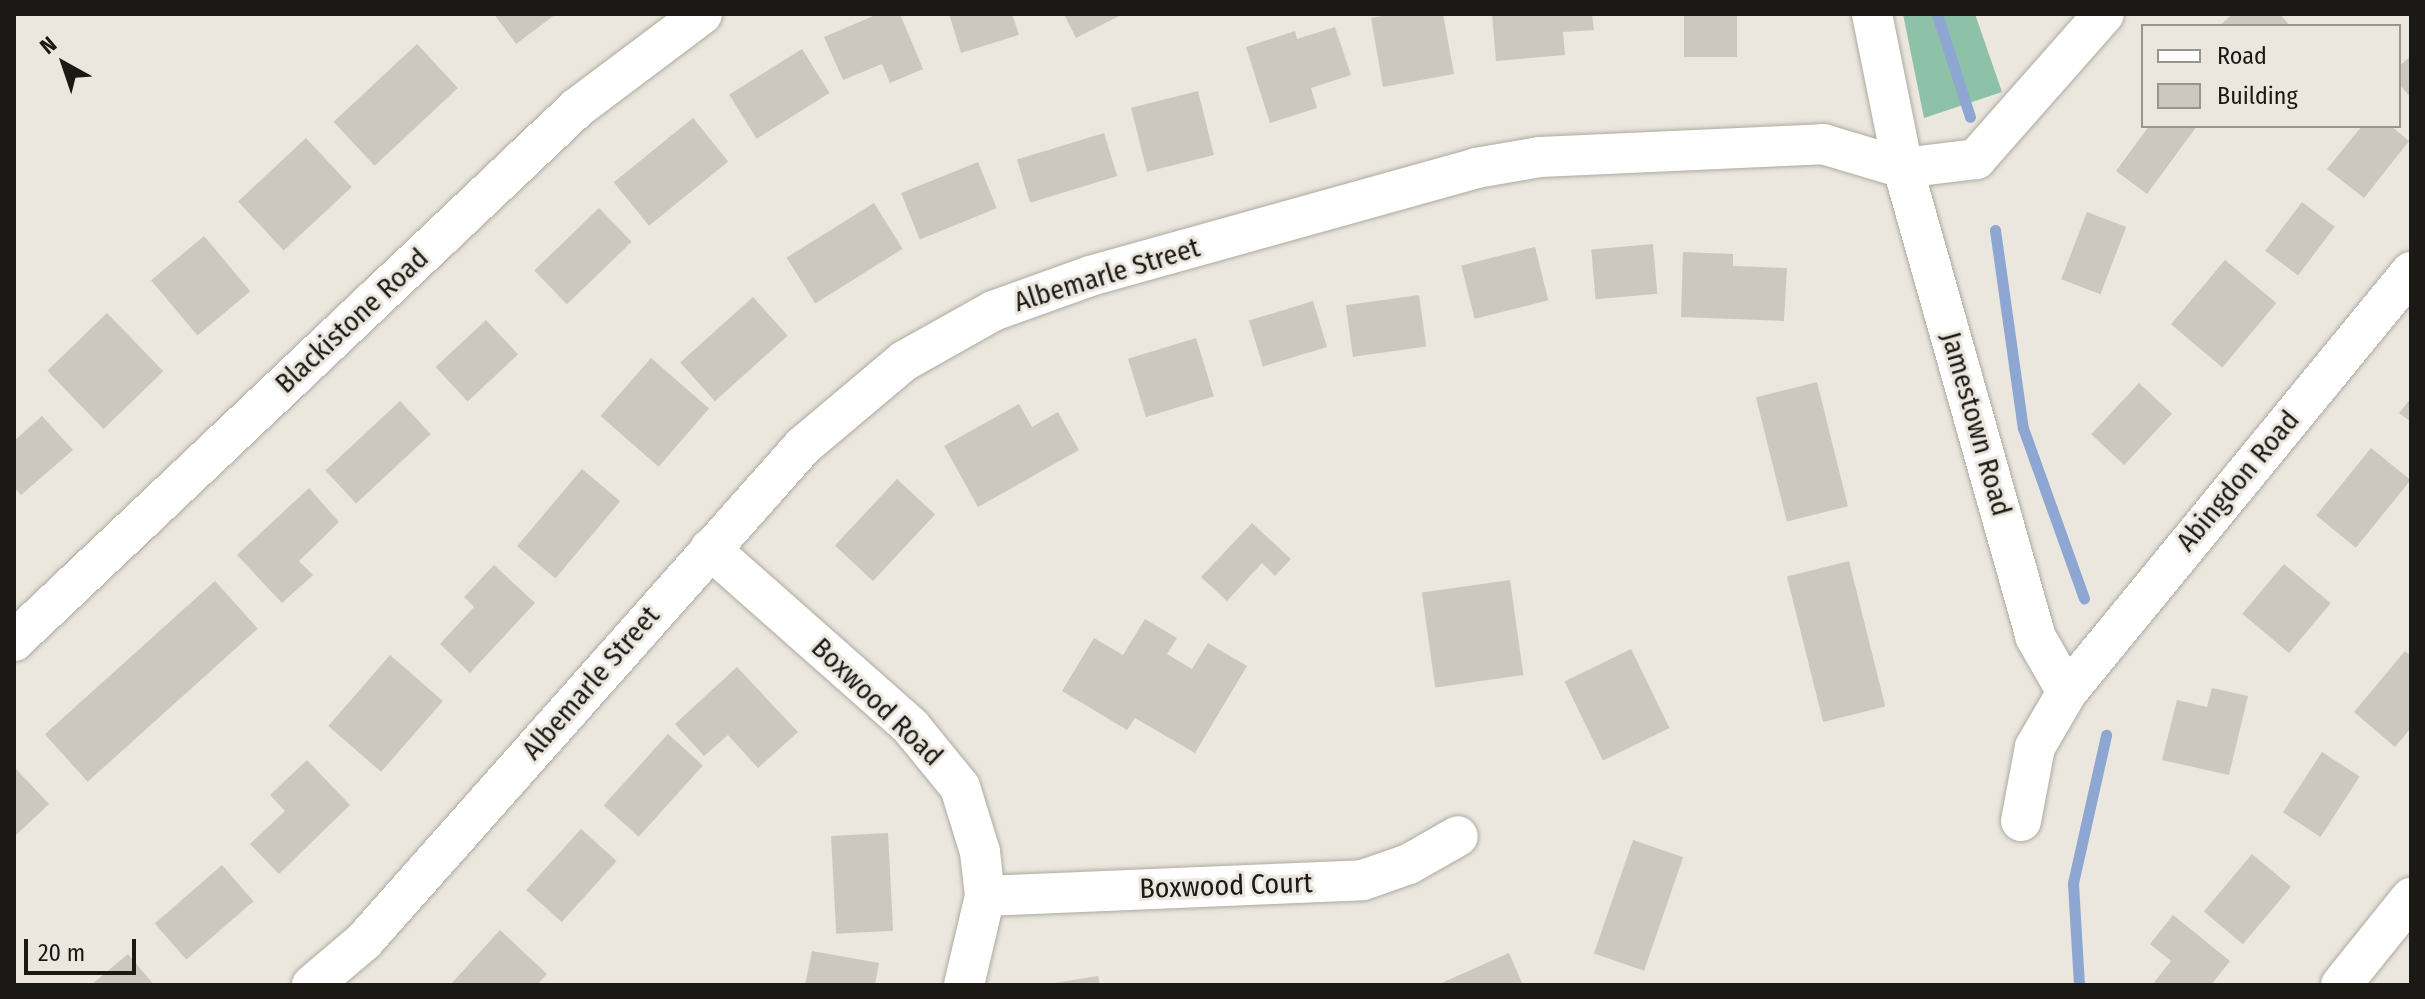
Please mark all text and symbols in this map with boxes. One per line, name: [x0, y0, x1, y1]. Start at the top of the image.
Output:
north arrow: [24, 24, 104, 104]
legend: [2141, 24, 2401, 128]
text: N: [35, 31, 62, 60]
text: Road: [2217, 42, 2267, 70]
text: Building: [2217, 82, 2298, 110]
street label: Albemarle Street: [1010, 231, 1204, 319]
street label: Blackistone Road: [269, 242, 435, 400]
street label: Jamestown Road: [1934, 328, 2018, 520]
street label: Abingdon Road: [2169, 404, 2307, 558]
street label: Albemarle Street: [515, 599, 667, 767]
street label: Boxwood Road: [804, 631, 950, 773]
street label: Boxwood Court: [1139, 866, 1313, 906]
scale bar: [28, 923, 140, 973]
text: 20 m: [38, 939, 85, 967]

